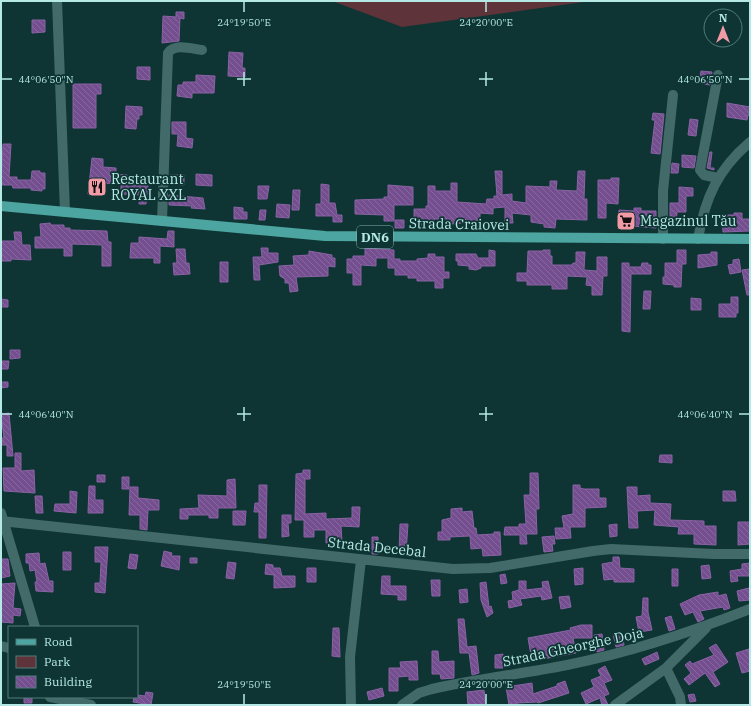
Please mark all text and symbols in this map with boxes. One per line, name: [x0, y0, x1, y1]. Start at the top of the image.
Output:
north arrow: [703, 8, 743, 48]
text: N: [719, 11, 728, 25]
text: 24°19'50"E: [217, 16, 271, 29]
text: 24°20'00"E: [459, 16, 513, 29]
text: 44°06'50"N: [19, 73, 74, 86]
text: 44°06'50"N: [678, 73, 733, 86]
place label: Restaurant ROYAL XXL: [111, 170, 186, 204]
restaurant icon: Restaurant ROYAL XXL: [86, 176, 108, 198]
supermarket icon: Magazinul Tău: [615, 210, 637, 232]
place label: Magazinul Tău: [640, 212, 737, 230]
street label: Strada Craiovei: [409, 214, 509, 234]
road number: DN6: [357, 226, 393, 248]
text: 44°06'40"N: [19, 408, 74, 421]
text: 44°06'40"N: [678, 408, 733, 421]
street label: Strada Decebal: [327, 533, 427, 561]
street label: Strada Gheorghe Doja: [501, 623, 645, 671]
legend: [8, 626, 138, 698]
text: Road: [44, 634, 73, 649]
text: Park: [44, 654, 70, 669]
text: Building: [44, 674, 92, 689]
text: 24°19'50"E: [217, 678, 271, 691]
text: 24°20'00"E: [459, 678, 513, 691]

